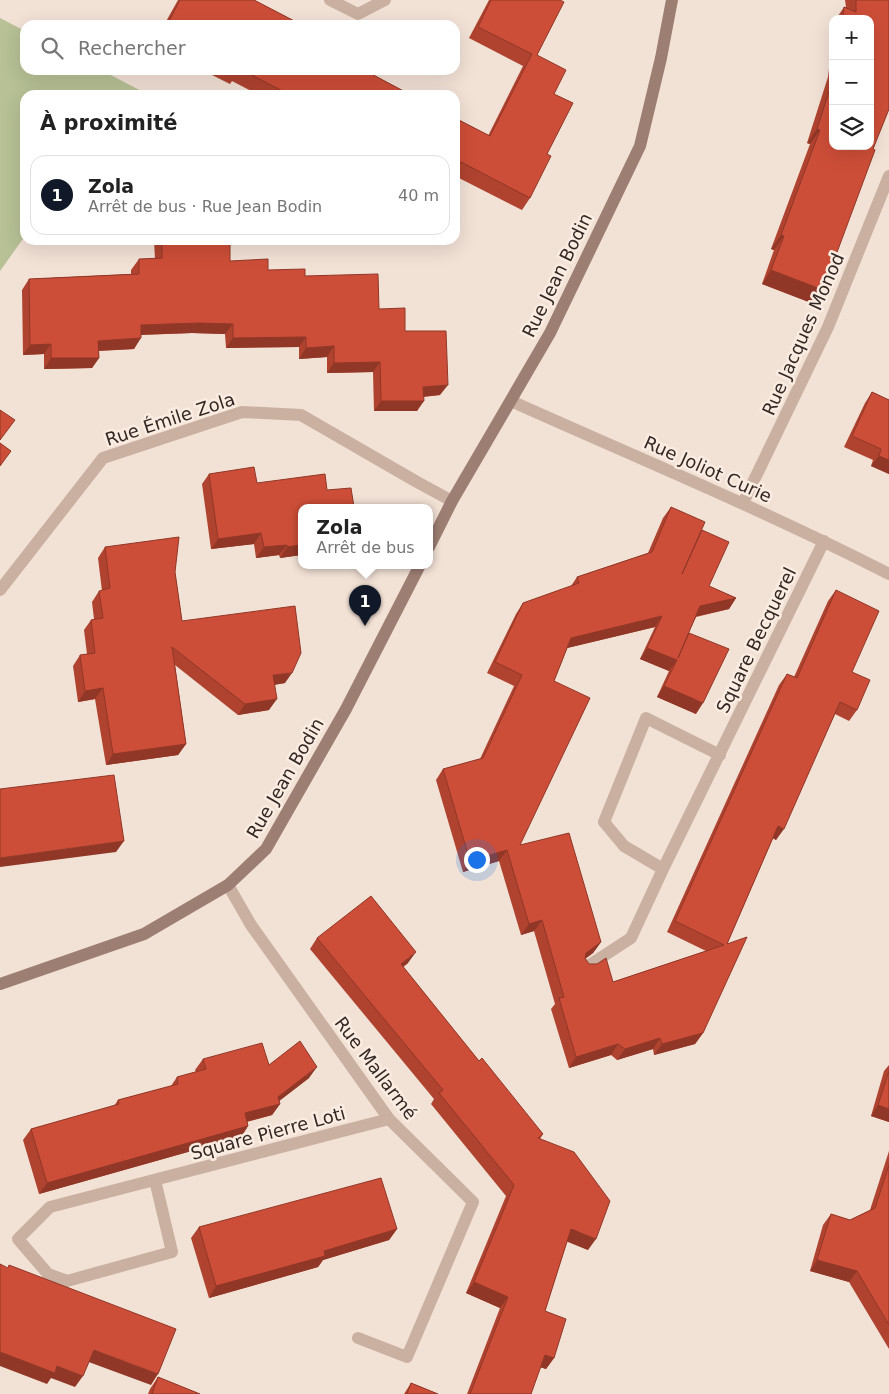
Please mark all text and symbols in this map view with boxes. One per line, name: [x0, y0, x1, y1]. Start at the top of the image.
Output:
map controls: [829, 15, 874, 150]
button: +: [829, 15, 874, 60]
search box: [20, 20, 460, 75]
icon: search: [38, 34, 66, 62]
text: Rechercher: [78, 37, 186, 59]
button: −: [829, 60, 874, 105]
button: layers: [829, 105, 874, 150]
text: À proximité: [40, 111, 177, 135]
text: Zola: [88, 175, 134, 197]
text: 1: [51, 186, 63, 205]
text: 40 m: [398, 186, 439, 205]
text: Arrêt de bus · Rue Jean Bodin: [88, 197, 322, 216]
street label: Rue Jean Bodin: [518, 209, 596, 341]
street label: Rue Jacques Monod: [758, 250, 848, 418]
street label: Rue Émile Zola: [103, 388, 237, 450]
street label: Rue Joliot Curie: [641, 431, 775, 507]
popup: [298, 504, 433, 569]
text: Zola: [316, 516, 362, 538]
text: Arrêt de bus: [316, 538, 415, 557]
street label: Square Becquerel: [712, 564, 800, 716]
pin: 1: [349, 585, 381, 626]
street label: Rue Jean Bodin: [242, 714, 328, 842]
your location: [464, 847, 490, 873]
street label: Rue Mallarmé: [331, 1012, 421, 1124]
street label: Square Pierre Loti: [188, 1102, 348, 1164]

